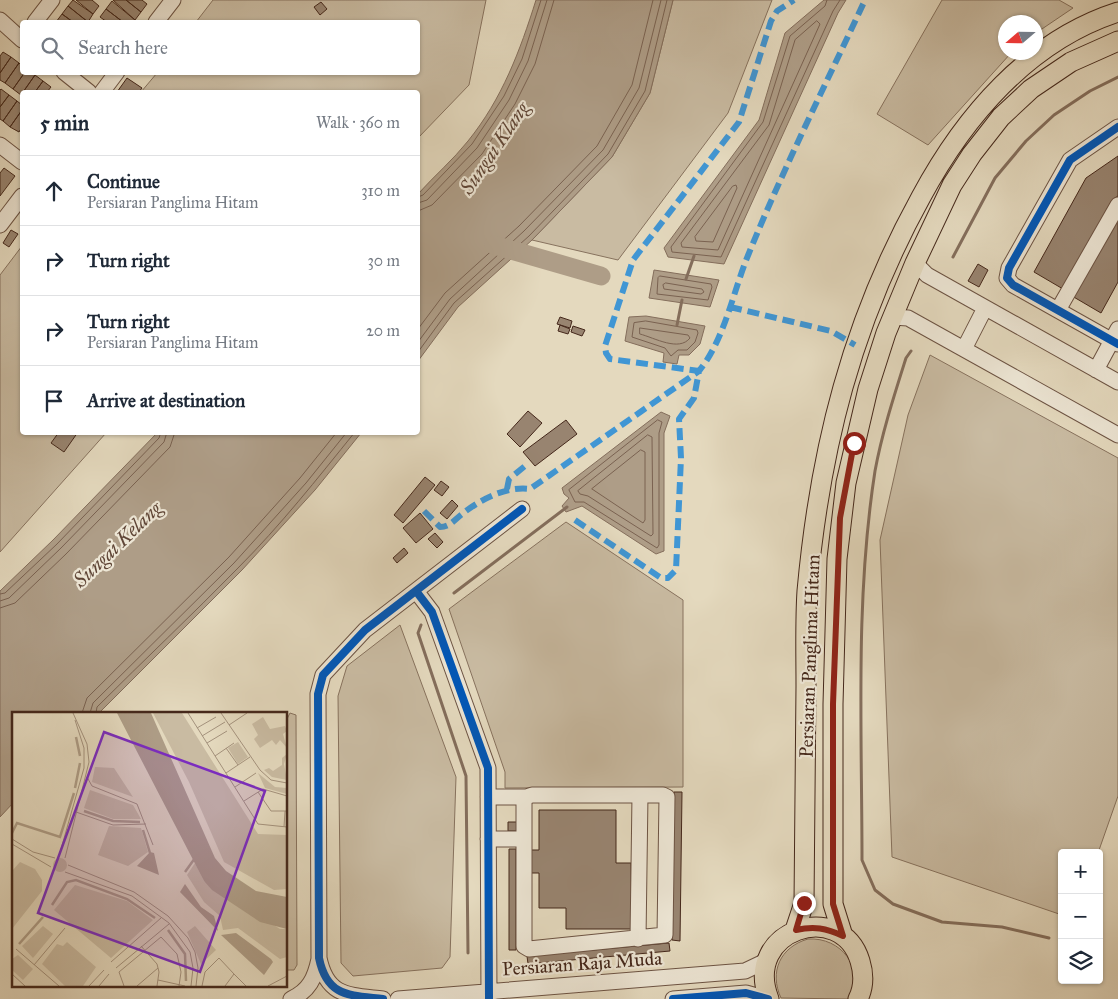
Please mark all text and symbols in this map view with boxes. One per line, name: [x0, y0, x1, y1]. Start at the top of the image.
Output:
north arrow: [998, 15, 1043, 60]
search box: [20, 20, 420, 75]
icon: search: [38, 34, 66, 62]
text: Search here: [78, 36, 168, 59]
water label: Sungai Klang: [454, 96, 535, 200]
text: 5 min: [40, 110, 89, 136]
text: Walk · 360 m: [316, 113, 400, 132]
text: Continue: [87, 170, 160, 193]
icon: ahead: [40, 177, 68, 205]
text: 310 m: [361, 181, 400, 200]
text: Persiaran Panglima Hitam: [87, 193, 258, 212]
icon: right: [40, 247, 68, 275]
text: Turn right: [87, 249, 170, 272]
text: 30 m: [367, 251, 400, 270]
text: Turn right: [87, 310, 170, 333]
icon: right: [40, 317, 68, 345]
text: 20 m: [366, 321, 400, 340]
text: Persiaran Panglima Hitam: [87, 333, 258, 352]
icon: arrive: [40, 387, 68, 415]
text: Arrive at destination: [87, 389, 245, 412]
route start: [843, 432, 866, 455]
water label: Sungai Kelang: [67, 495, 167, 593]
street label: Persiaran Panglima Hitam: [794, 554, 826, 758]
inset map: [12, 712, 288, 986]
map controls: [1058, 849, 1103, 984]
button: +: [1058, 849, 1103, 894]
route end: [793, 892, 816, 915]
button: −: [1058, 894, 1103, 939]
button: layers: [1058, 939, 1103, 984]
street label: Persiaran Raja Muda: [501, 946, 664, 981]

